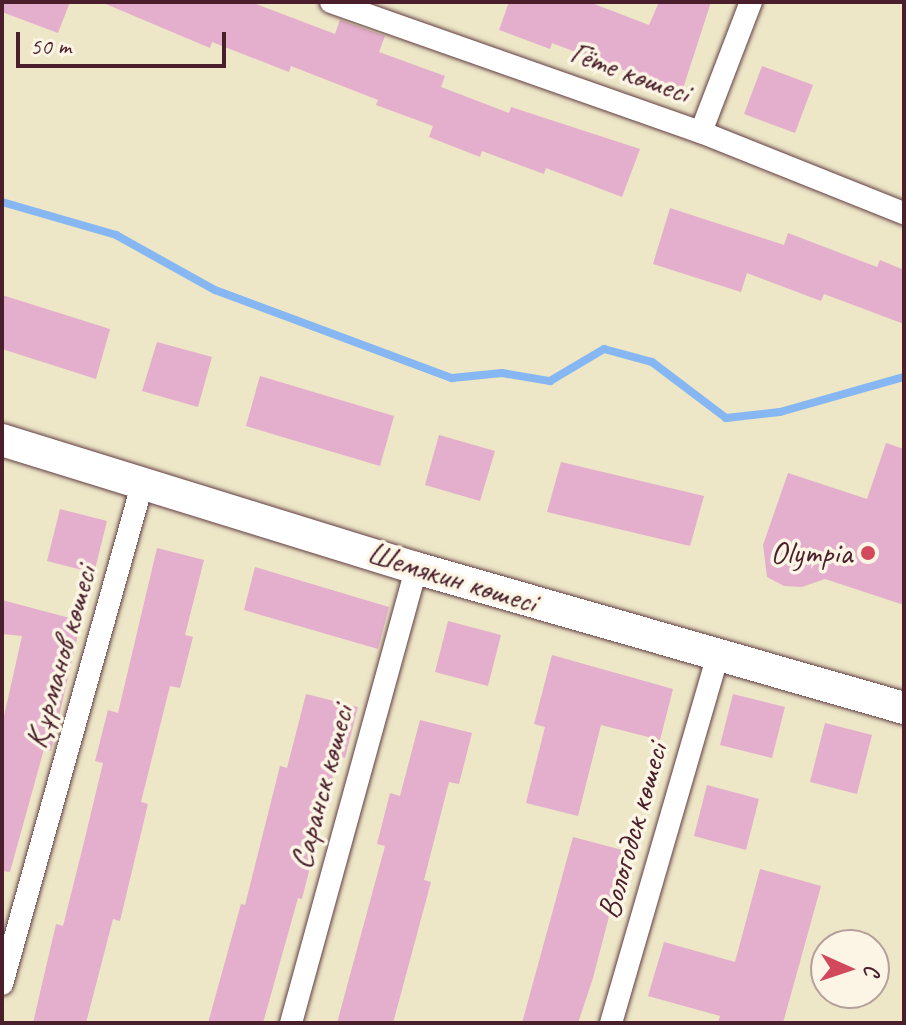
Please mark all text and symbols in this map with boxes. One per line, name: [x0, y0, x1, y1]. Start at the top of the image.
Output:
scale bar: [20, 16, 230, 66]
text: 50 m: [30, 31, 71, 61]
street label: Гёте көшесі: [565, 34, 695, 112]
street label: Шемякин көшесі: [362, 534, 542, 622]
place label: Olympia: [770, 534, 852, 572]
marker: Olympia: [859, 544, 877, 562]
street label: Құрманов көшесі: [17, 561, 105, 753]
street label: Саранск көшесі: [282, 701, 362, 873]
street label: Вологодск көшесі: [590, 739, 676, 923]
north arrow: [810, 929, 890, 1009]
text: С: [858, 964, 886, 976]

